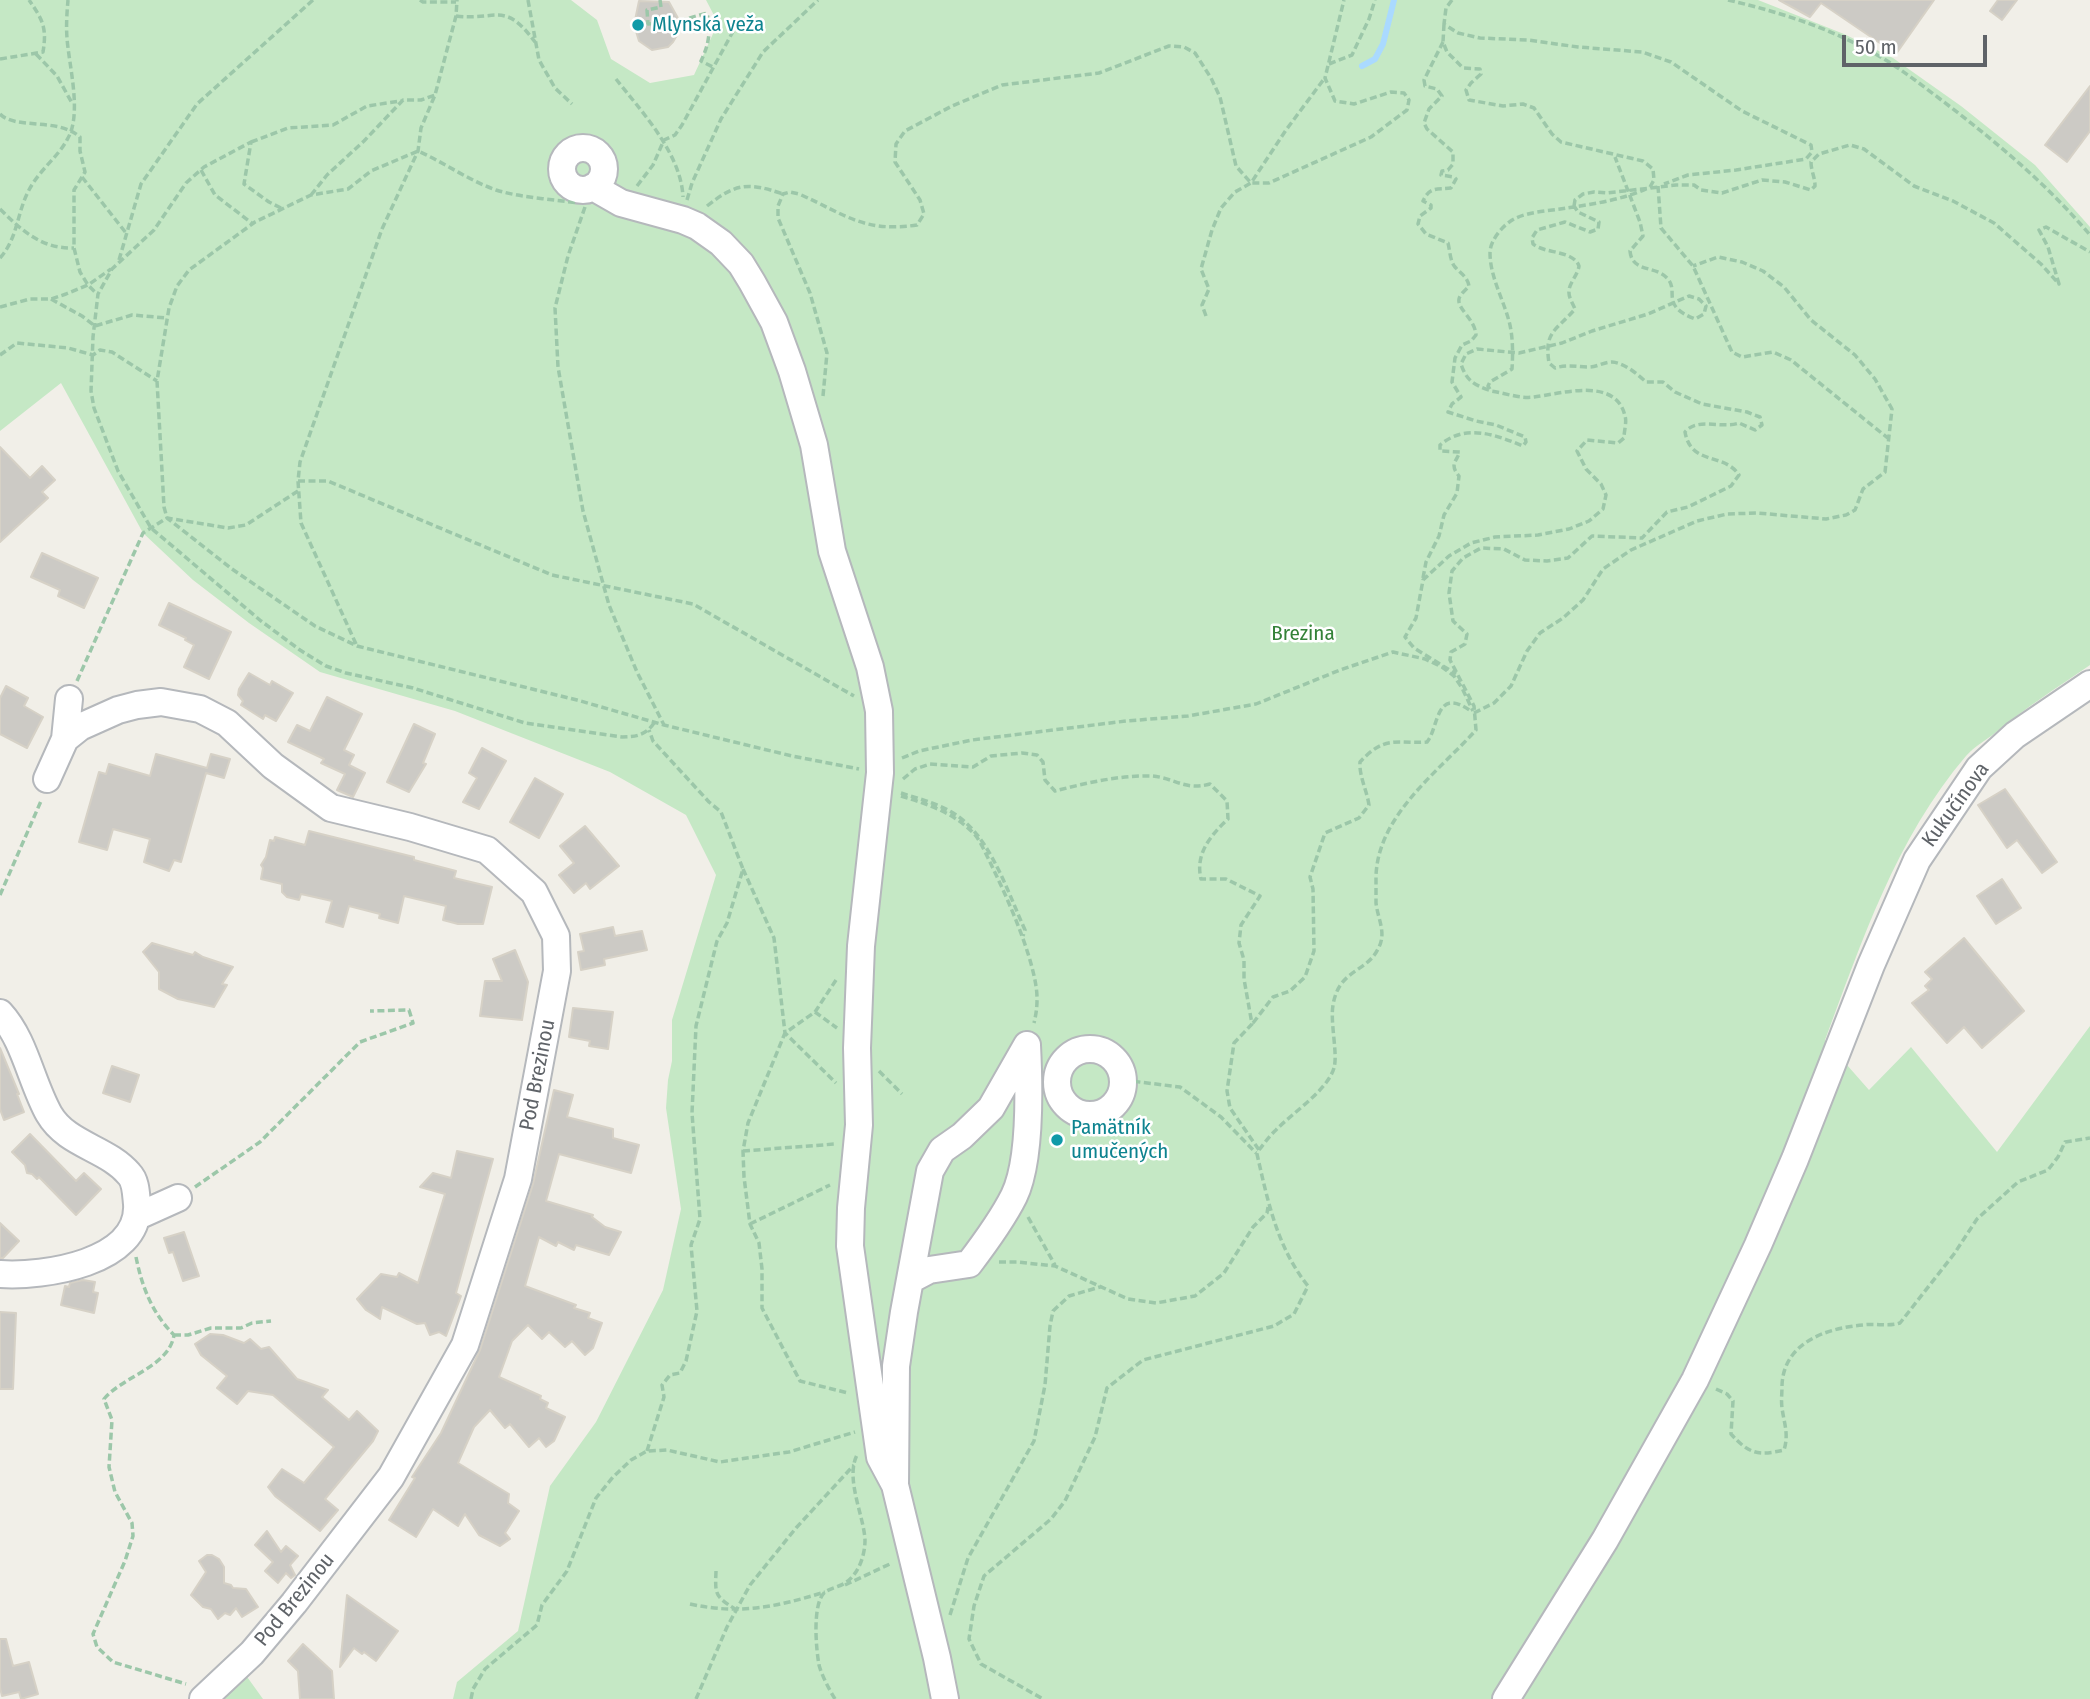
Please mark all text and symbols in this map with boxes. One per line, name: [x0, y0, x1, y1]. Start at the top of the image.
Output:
place label: Mlynská veža: [652, 12, 764, 38]
marker: Mlynská veža: [630, 17, 646, 33]
scale bar: [1845, 21, 1990, 65]
text: 50 m: [1855, 34, 1897, 60]
park label: Brezina: [1271, 621, 1335, 647]
street label: Kukučínova: [1917, 758, 1995, 852]
street label: Pod Brezinou: [515, 1017, 561, 1133]
place label: Pamätník umučených: [1071, 1115, 1168, 1165]
marker: Pamätník umučených: [1049, 1132, 1065, 1148]
street label: Pod Brezinou: [250, 1548, 340, 1652]

